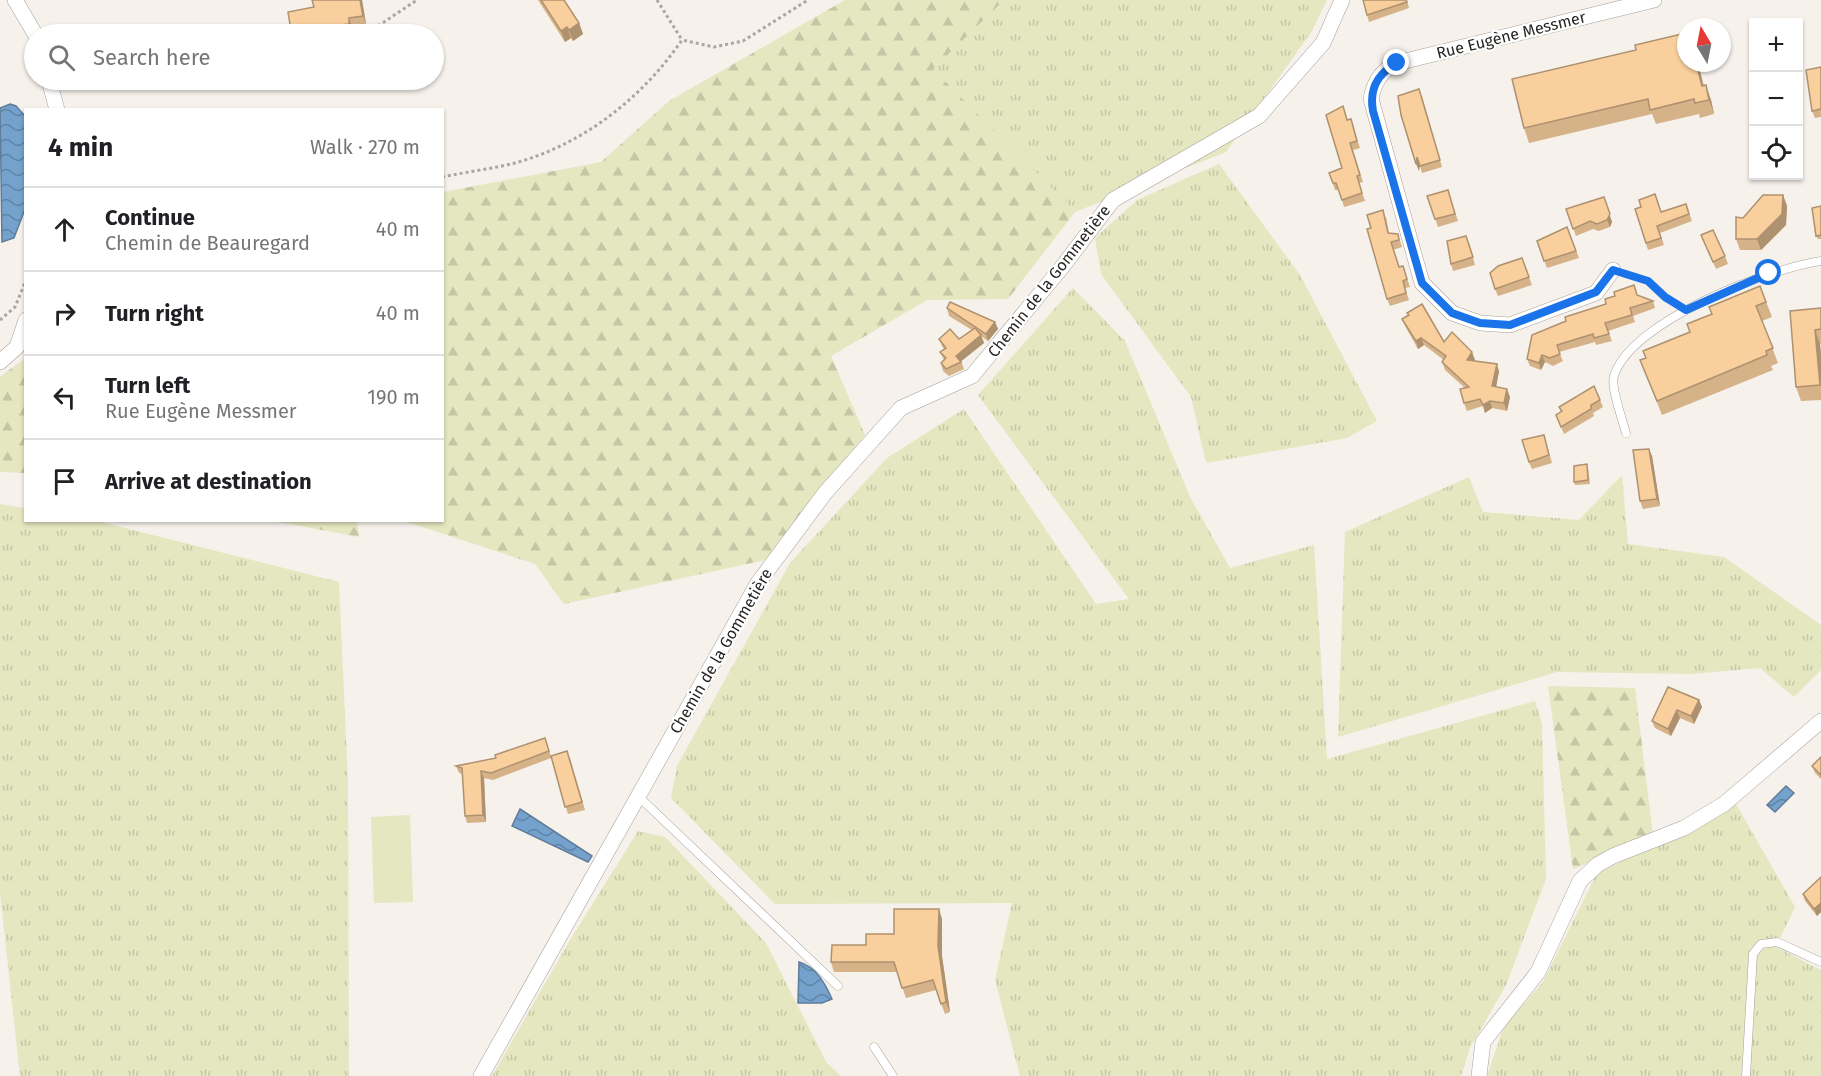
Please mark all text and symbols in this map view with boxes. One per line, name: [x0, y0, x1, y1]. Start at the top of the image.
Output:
street label: Rue Eugène Messmer: [1434, 7, 1588, 63]
north arrow: [1677, 18, 1731, 72]
map controls: [1749, 18, 1803, 180]
button: +: [1749, 18, 1803, 72]
search box: [24, 24, 444, 90]
icon: search: [45, 41, 78, 74]
text: Search here: [93, 44, 211, 71]
route end: [1383, 49, 1409, 75]
button: −: [1749, 72, 1803, 126]
button: locate: [1749, 126, 1803, 180]
text: 4 min: [48, 132, 113, 163]
text: Walk · 270 m: [310, 135, 420, 159]
street label: Chemin de la Gommetière: [984, 201, 1114, 361]
text: Continue: [105, 204, 195, 231]
icon: ahead: [48, 213, 81, 246]
text: 40 m: [376, 217, 420, 241]
text: Chemin de Beauregard: [105, 231, 310, 255]
route start: [1755, 259, 1781, 285]
icon: right: [48, 297, 81, 330]
text: Turn right: [105, 300, 204, 327]
text: 40 m: [376, 301, 420, 325]
text: Turn left: [105, 372, 190, 399]
icon: left: [48, 381, 81, 414]
text: 190 m: [367, 385, 420, 409]
text: Rue Eugène Messmer: [105, 399, 297, 423]
icon: arrive: [48, 465, 81, 498]
text: Arrive at destination: [105, 468, 312, 495]
street label: Chemin de la Gommetière: [666, 565, 776, 737]

